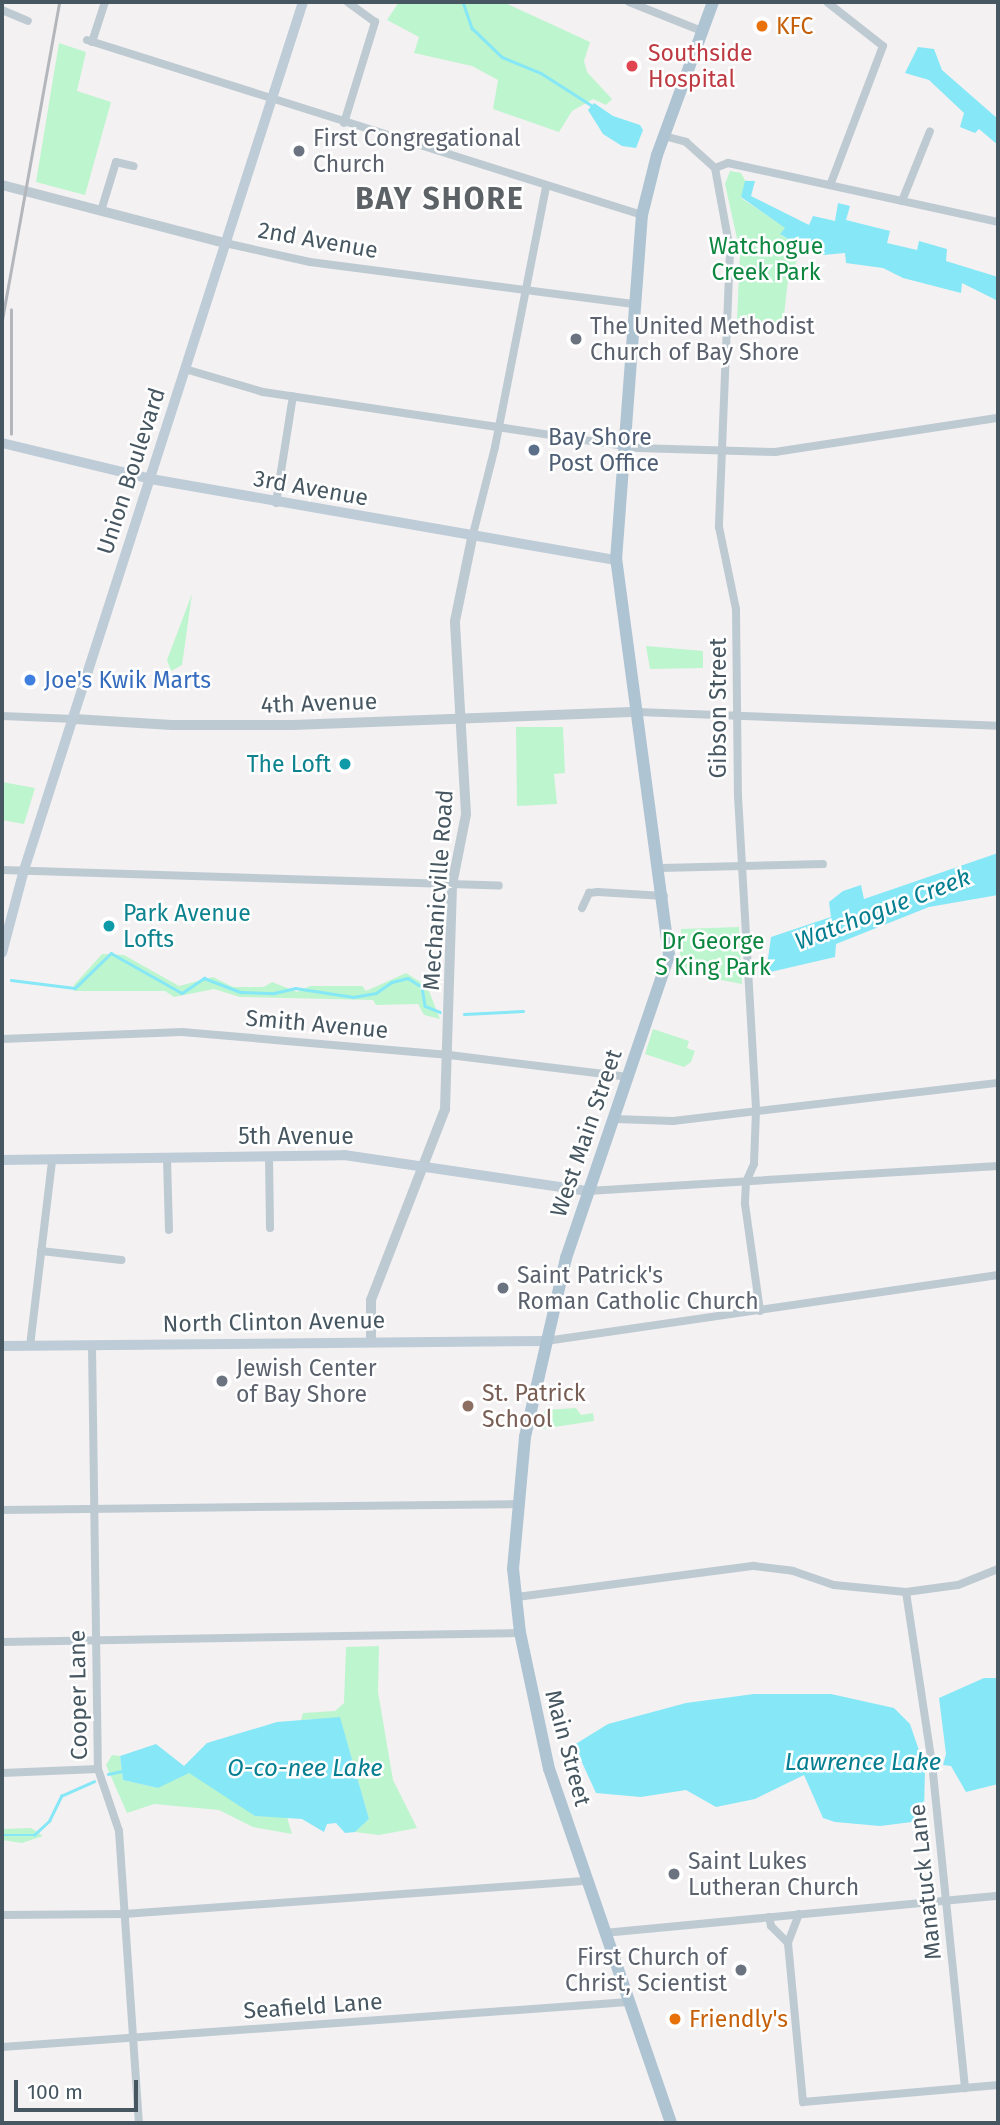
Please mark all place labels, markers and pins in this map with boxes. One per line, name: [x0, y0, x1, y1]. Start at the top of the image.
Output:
place label: KFC: [776, 12, 813, 40]
marker: KFC: [754, 18, 770, 34]
place label: Southside Hospital: [648, 39, 753, 93]
marker: Southside Hospital: [622, 56, 642, 76]
place label: First Congregational Church: [313, 124, 520, 178]
marker: First Congregational Church: [291, 143, 307, 159]
place label: The United Methodist Church of Bay Shore: [590, 312, 814, 366]
marker: The United Methodist Church of Bay Shore: [568, 331, 584, 347]
place label: Bay Shore Post Office: [548, 423, 659, 477]
marker: Bay Shore Post Office: [526, 442, 542, 458]
place label: Joe's Kwik Marts: [44, 666, 211, 694]
marker: Joe's Kwik Marts: [22, 672, 38, 688]
place label: The Loft: [247, 750, 331, 778]
marker: The Loft: [337, 756, 353, 772]
place label: Park Avenue Lofts: [123, 899, 251, 953]
marker: Park Avenue Lofts: [101, 918, 117, 934]
place label: Saint Patrick's Roman Catholic Church: [517, 1261, 759, 1315]
marker: Saint Patrick's Roman Catholic Church: [495, 1280, 511, 1296]
place label: Jewish Center of Bay Shore: [236, 1354, 377, 1408]
marker: Jewish Center of Bay Shore: [214, 1373, 230, 1389]
place label: St. Patrick School: [482, 1379, 586, 1433]
marker: St. Patrick School: [460, 1398, 476, 1414]
place label: Saint Lukes Lutheran Church: [688, 1847, 859, 1901]
marker: Saint Lukes Lutheran Church: [666, 1866, 682, 1882]
place label: First Church of Christ, Scientist: [565, 1943, 727, 1997]
marker: First Church of Christ, Scientist: [733, 1962, 749, 1978]
place label: Friendly's: [689, 2005, 788, 2033]
marker: Friendly's: [667, 2011, 683, 2027]

